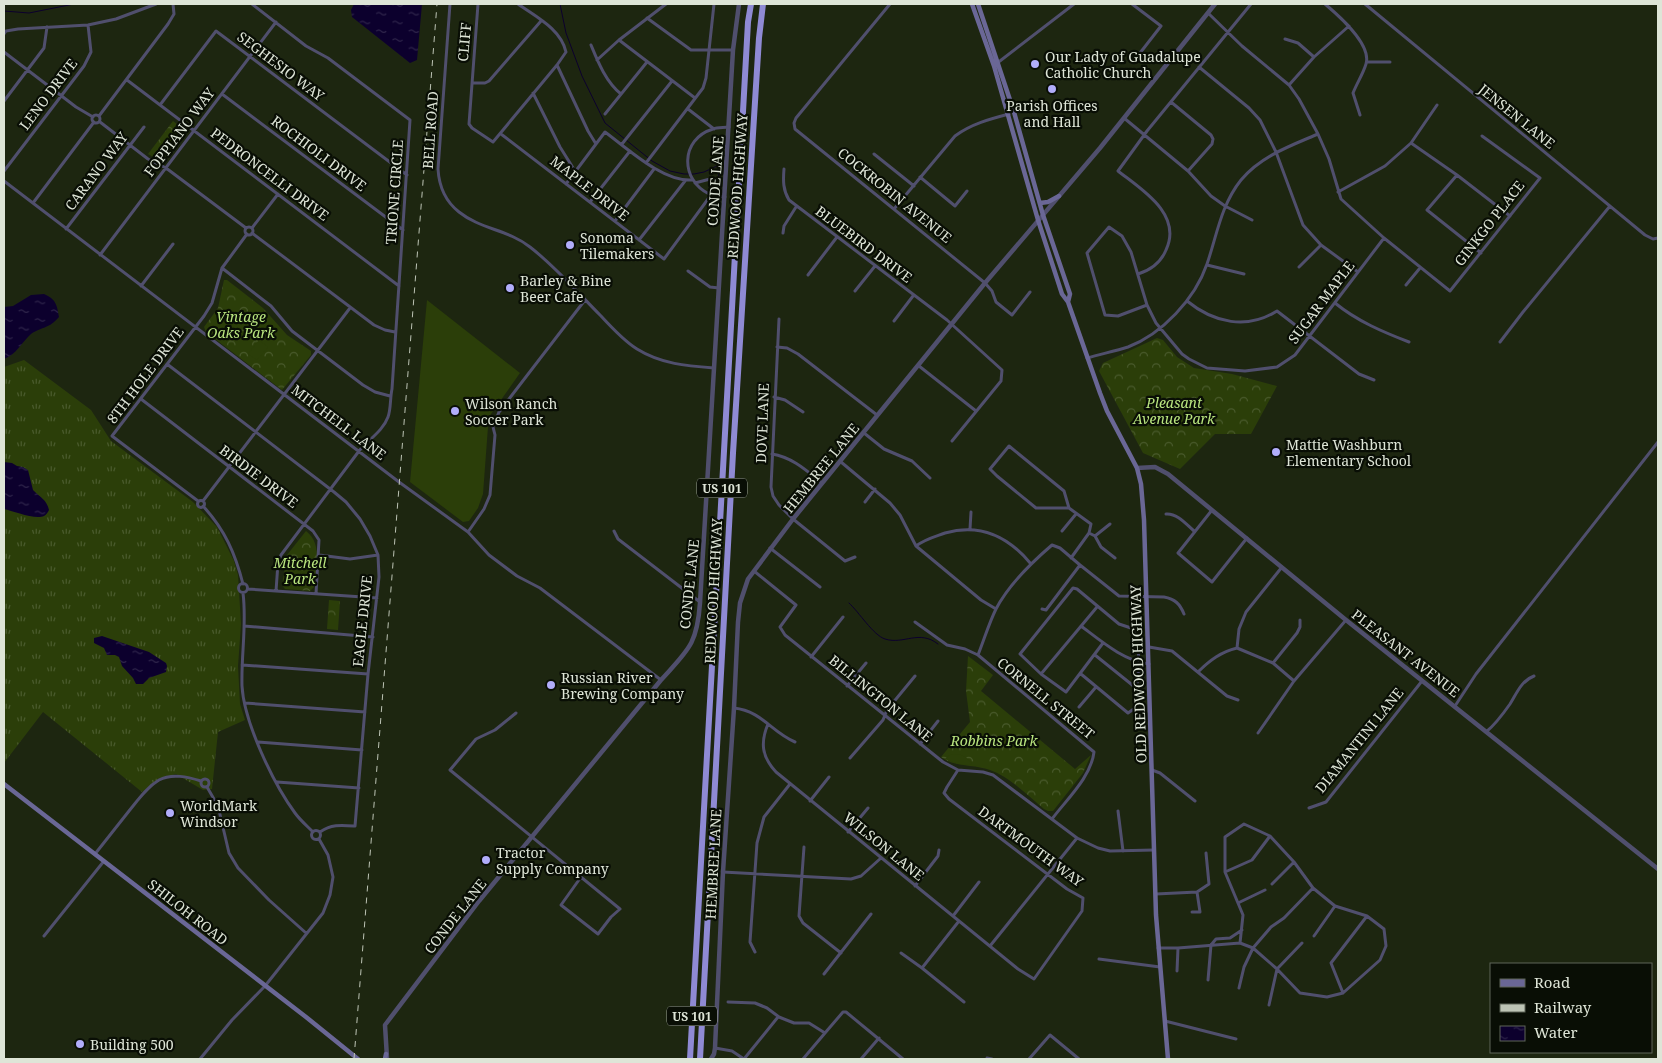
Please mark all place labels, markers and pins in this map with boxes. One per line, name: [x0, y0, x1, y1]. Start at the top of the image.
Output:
place label: Our Lady of Guadalupe Catholic Church: [1045, 47, 1201, 82]
marker: Our Lady of Guadalupe Catholic Church: [1029, 58, 1041, 70]
marker: Parish Offices and Hall: [1046, 83, 1058, 95]
place label: Parish Offices and Hall: [1006, 96, 1098, 131]
place label: Sonoma Tilemakers: [580, 228, 654, 263]
marker: Sonoma Tilemakers: [564, 239, 576, 251]
place label: Barley & Bine Beer Cafe: [520, 271, 611, 306]
marker: Barley & Bine Beer Cafe: [504, 282, 516, 294]
place label: Wilson Ranch Soccer Park: [465, 394, 558, 429]
marker: Wilson Ranch Soccer Park: [449, 405, 461, 417]
place label: Mattie Washburn Elementary School: [1286, 435, 1412, 470]
marker: Mattie Washburn Elementary School: [1270, 446, 1282, 458]
place label: Russian River Brewing Company: [561, 668, 684, 703]
marker: Russian River Brewing Company: [545, 679, 557, 691]
place label: WorldMark Windsor: [180, 796, 258, 831]
marker: WorldMark Windsor: [164, 807, 176, 819]
place label: Tractor Supply Company: [496, 843, 609, 878]
marker: Tractor Supply Company: [480, 854, 492, 866]
place label: Building 500: [90, 1035, 174, 1054]
marker: Building 500: [74, 1038, 86, 1050]

